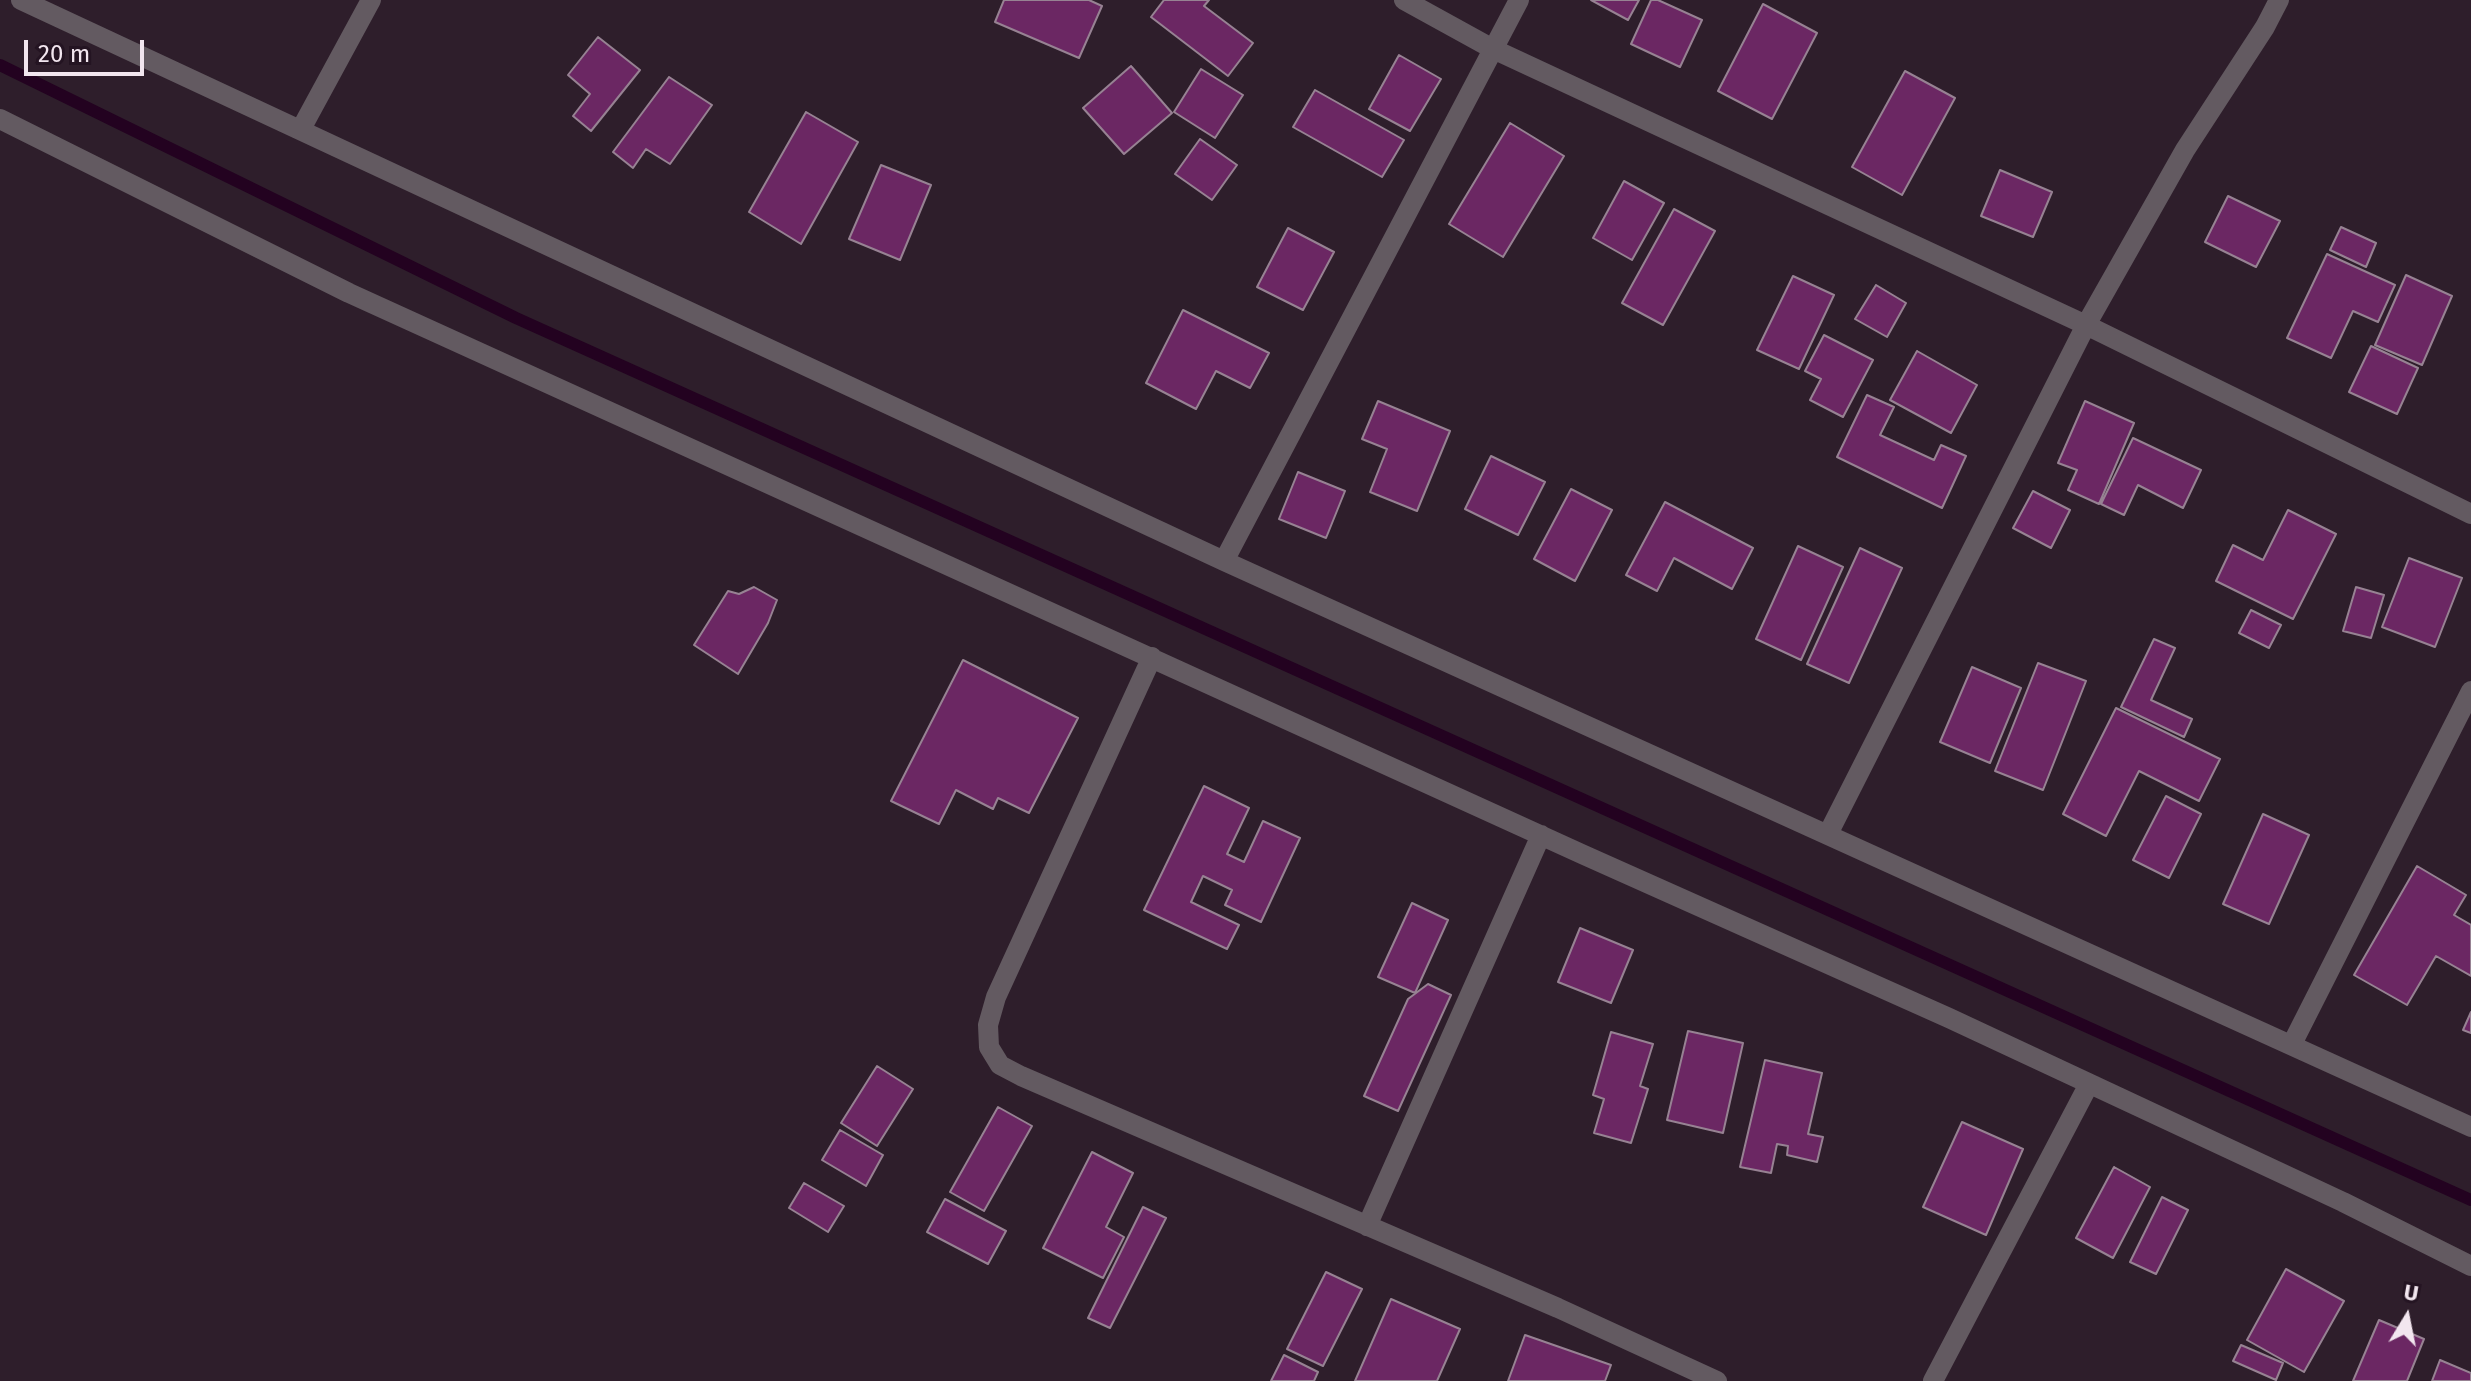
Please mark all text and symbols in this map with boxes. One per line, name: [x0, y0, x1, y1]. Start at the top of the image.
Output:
scale bar: [28, 24, 148, 74]
text: 20 m: [38, 40, 90, 68]
north arrow: [2367, 1277, 2447, 1357]
text: U: [2402, 1278, 2421, 1307]

